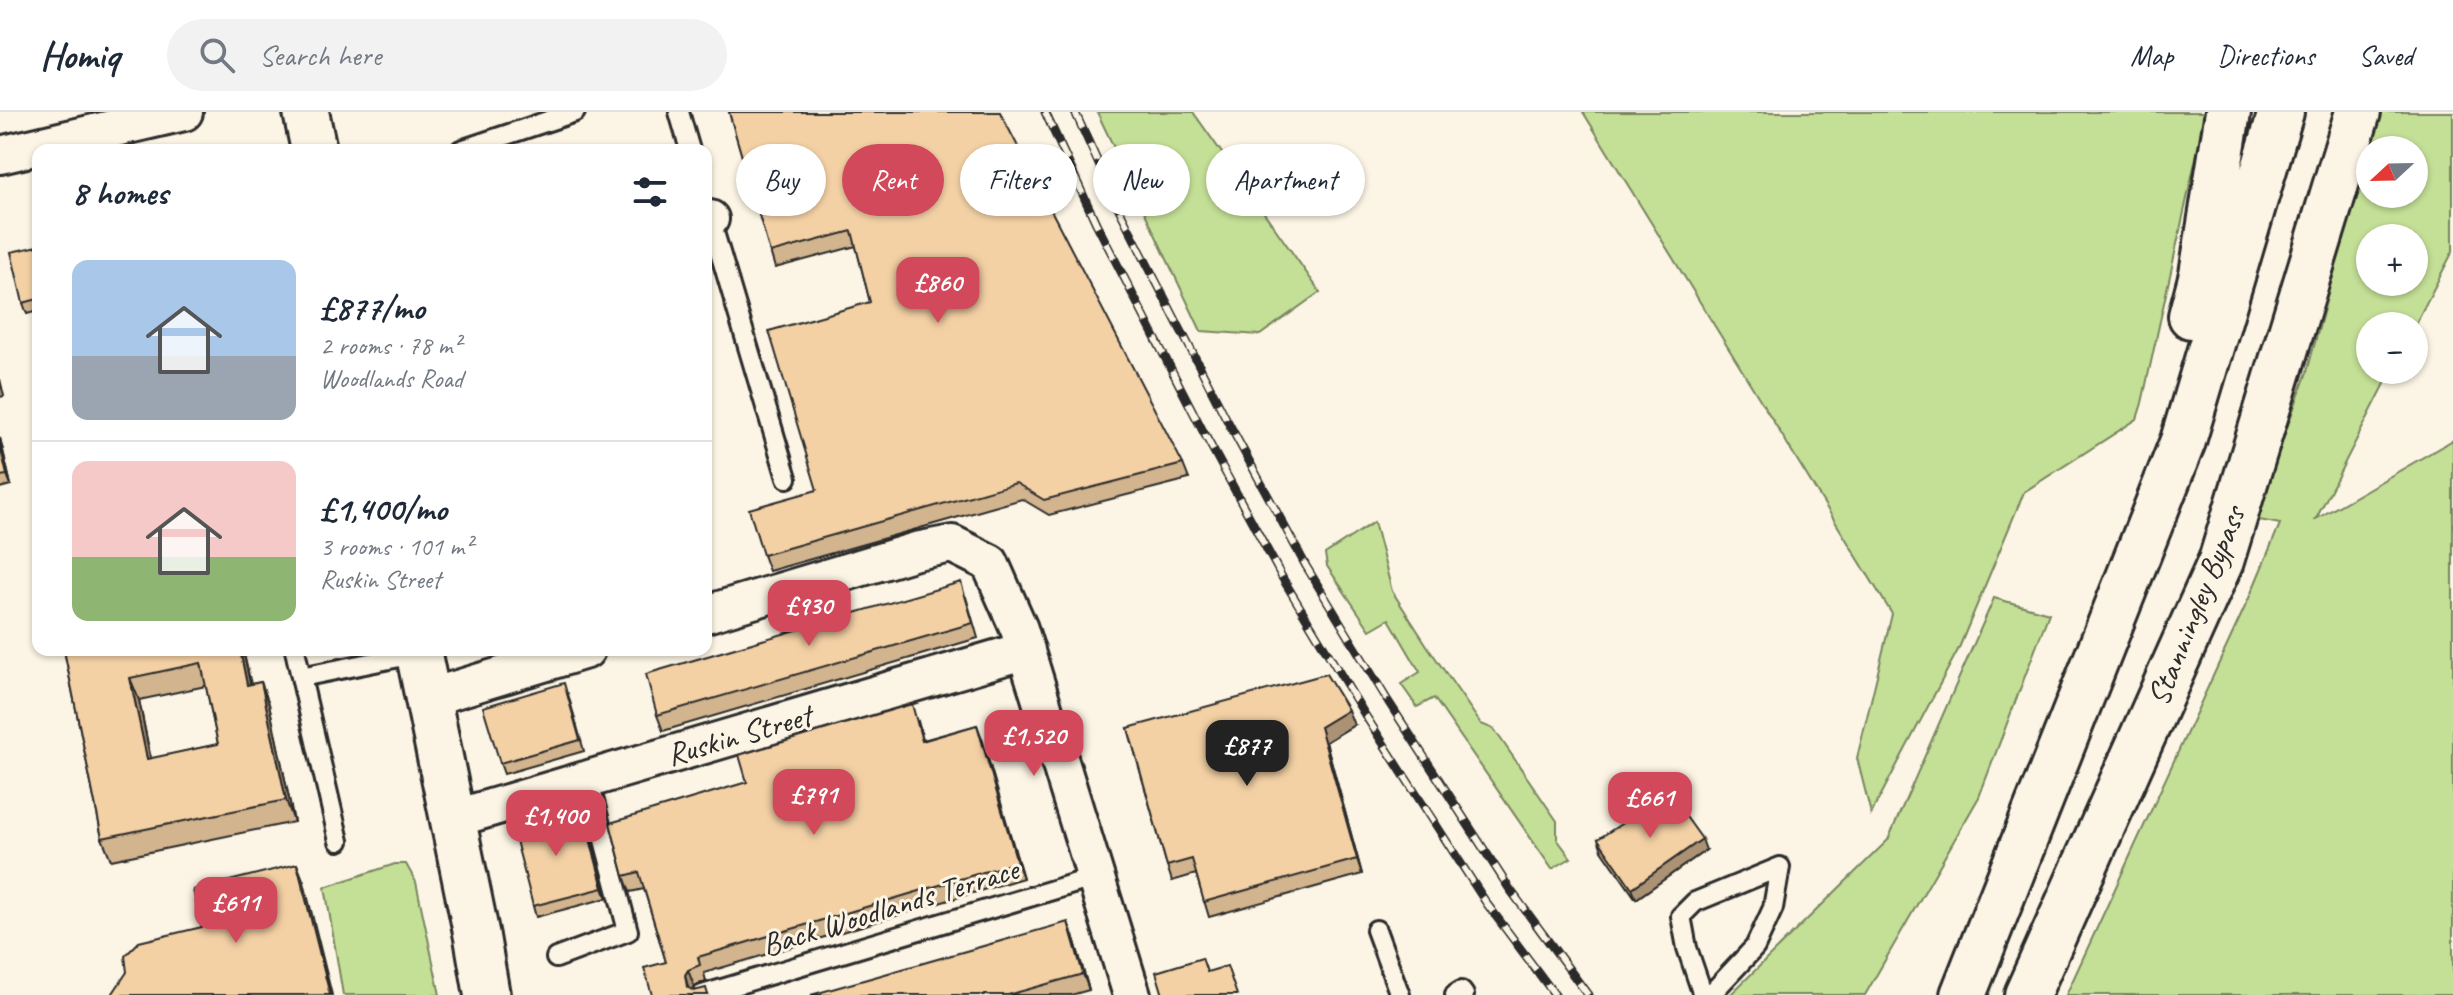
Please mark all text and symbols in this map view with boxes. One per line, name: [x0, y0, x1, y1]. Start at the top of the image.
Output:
search box: [167, 19, 727, 91]
text: Homiq: [40, 32, 119, 79]
icon: search: [195, 33, 239, 77]
text: Search here: [259, 36, 381, 74]
text: Map: [2130, 38, 2173, 73]
text: Directions: [2217, 38, 2315, 73]
text: Saved: [2359, 38, 2413, 73]
north arrow: [2356, 136, 2428, 208]
map controls: [2356, 136, 2428, 384]
chip: Buy: [736, 144, 826, 216]
chip: Rent: [842, 144, 944, 216]
chip: Filters: [960, 144, 1077, 216]
chip: New: [1093, 144, 1190, 216]
chip: Apartment: [1206, 144, 1365, 216]
icon: filters: [628, 170, 672, 214]
text: 8 homes: [72, 171, 168, 214]
button: +: [2356, 224, 2428, 296]
pin: £860: [891, 257, 985, 325]
text: £860: [914, 266, 962, 299]
text: £877/mo: [320, 286, 424, 329]
icon: home: [136, 292, 232, 388]
button: −: [2356, 312, 2428, 384]
text: 2 rooms · 78 m²: [320, 329, 461, 362]
text: Woodlands Road: [320, 362, 463, 395]
text: £1,400/mo: [320, 487, 447, 530]
icon: home: [136, 493, 232, 589]
street label: Stanningley Bypass: [2137, 498, 2255, 712]
text: 3 rooms · 101 m²: [320, 530, 472, 563]
text: Ruskin Street: [320, 563, 441, 596]
pin: £930: [762, 580, 856, 648]
text: £930: [786, 589, 832, 622]
street label: Ruskin Street: [662, 694, 820, 775]
pin: £1,520: [969, 710, 1099, 778]
text: £1,520: [1002, 719, 1066, 752]
pin: £877: [1200, 720, 1294, 788]
text: £877: [1224, 729, 1270, 762]
pin: £791: [767, 769, 861, 837]
pin: £661: [1603, 772, 1697, 840]
text: £791: [791, 778, 837, 811]
text: £661: [1626, 781, 1674, 814]
pin: £1,400: [491, 790, 621, 858]
text: £1,400: [524, 799, 588, 832]
street label: Back Woodlands Terrace: [757, 848, 1026, 965]
pin: £611: [189, 877, 283, 945]
text: £611: [212, 886, 260, 919]

